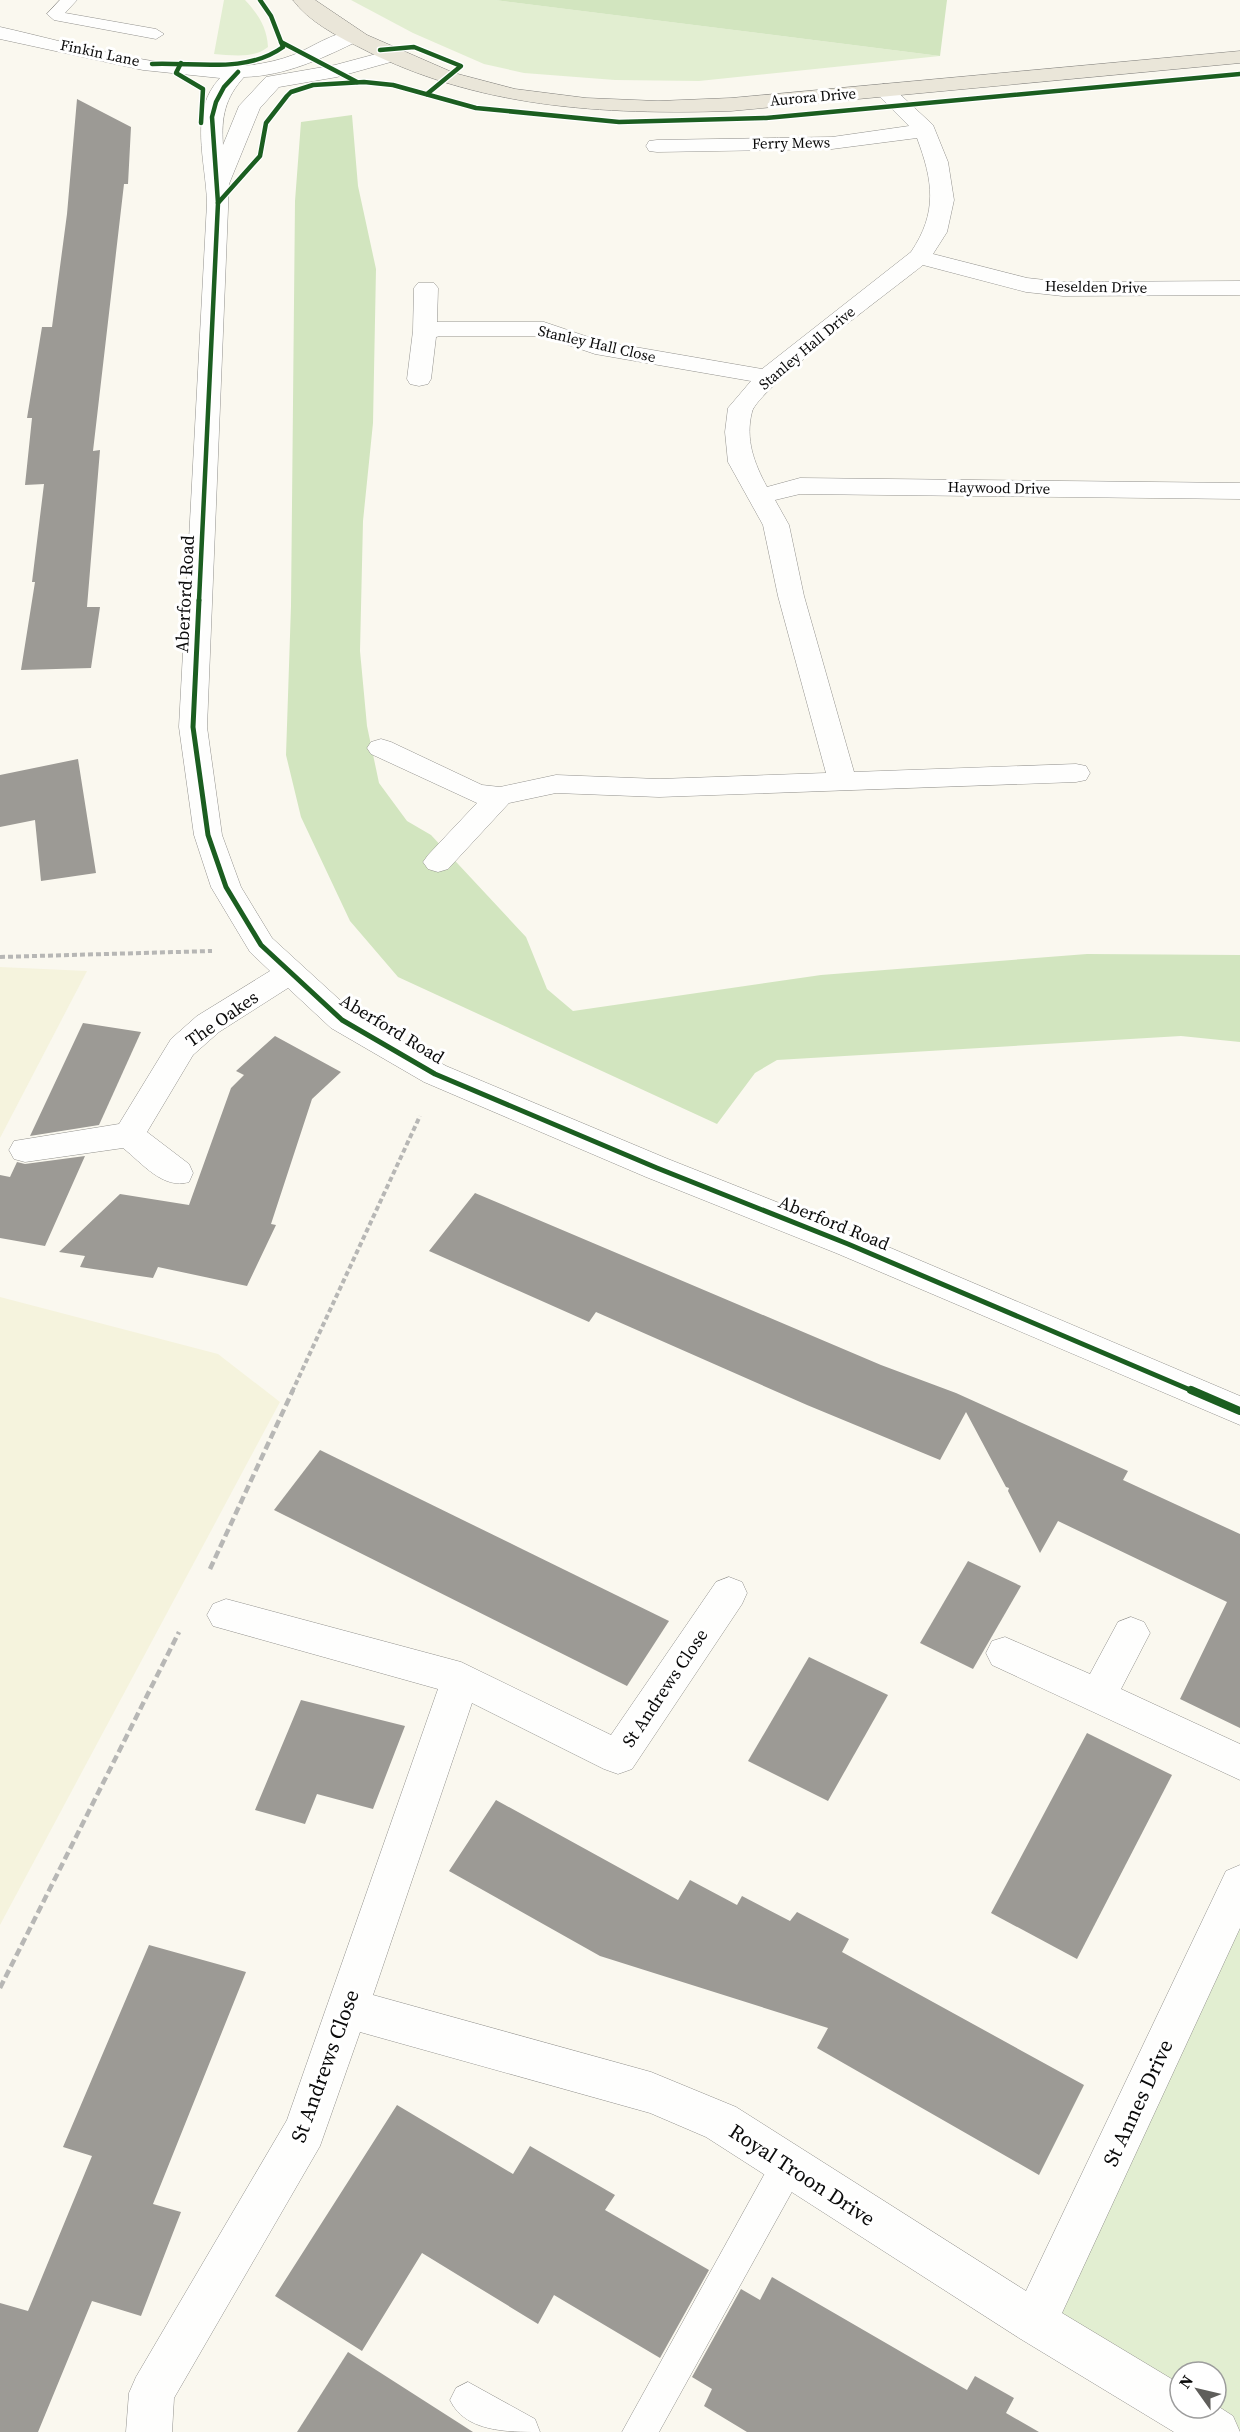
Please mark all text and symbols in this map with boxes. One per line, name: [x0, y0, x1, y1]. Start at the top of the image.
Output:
street label: Finkin Lane: [59, 34, 142, 71]
street label: Aurora Drive: [769, 82, 857, 111]
street label: Ferry Mews: [752, 131, 830, 154]
street label: Heselden Drive: [1045, 275, 1148, 298]
street label: Stanley Hall Drive: [754, 301, 860, 394]
street label: Stanley Hall Close: [536, 320, 658, 367]
street label: Haywood Drive: [948, 476, 1051, 499]
street label: Aberford Road: [169, 535, 200, 653]
street label: The Oakes: [180, 984, 263, 1053]
street label: Aberford Road: [335, 988, 449, 1070]
street label: Aberford Road: [775, 1189, 893, 1256]
street label: St Andrews Close: [616, 1624, 713, 1752]
street label: St Andrews Close: [283, 1985, 366, 2146]
street label: St Annes Drive: [1095, 2035, 1180, 2171]
street label: Royal Troon Drive: [724, 2116, 881, 2233]
north arrow: [1168, 2360, 1228, 2420]
text: N: [1173, 2370, 1198, 2393]

